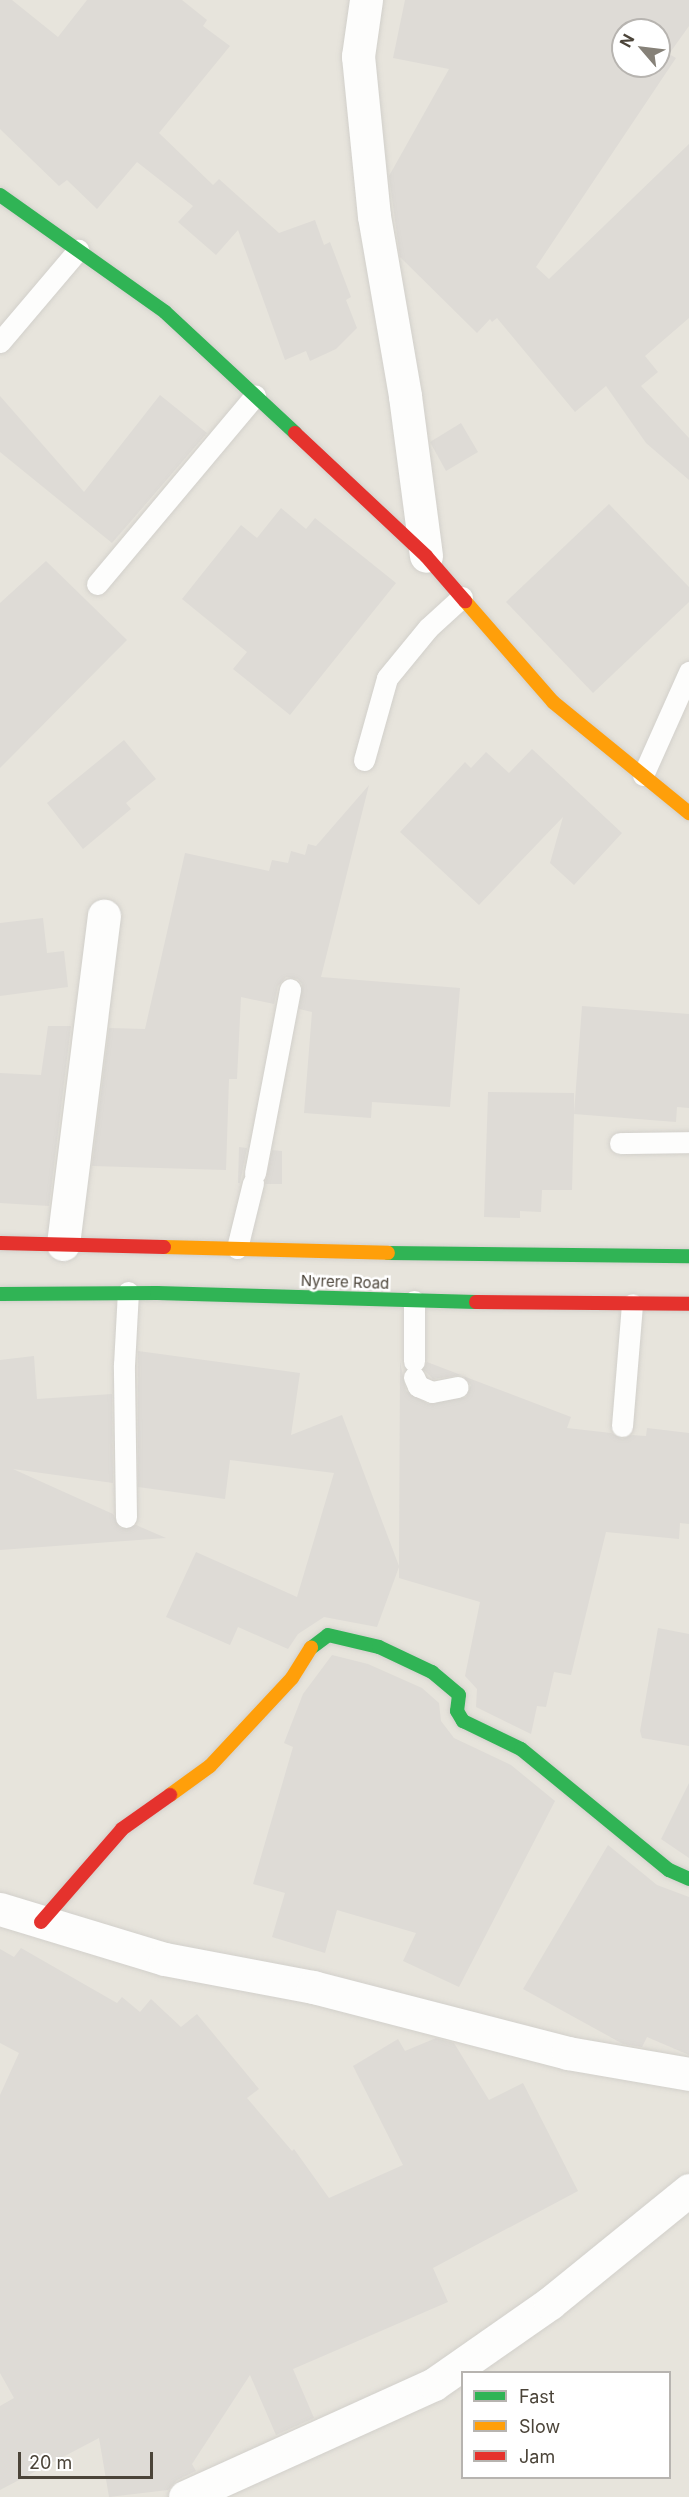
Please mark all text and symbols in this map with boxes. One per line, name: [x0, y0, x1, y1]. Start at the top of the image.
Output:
north arrow: [611, 18, 671, 78]
text: N: [615, 30, 639, 51]
street label: Nyrere Road: [300, 1271, 390, 1293]
legend: [461, 2371, 671, 2479]
text: Fast: [519, 2386, 555, 2407]
text: Slow: [519, 2416, 560, 2437]
scale bar: [21, 2440, 156, 2478]
text: Jam: [519, 2446, 555, 2467]
text: 20 m: [29, 2452, 72, 2473]

